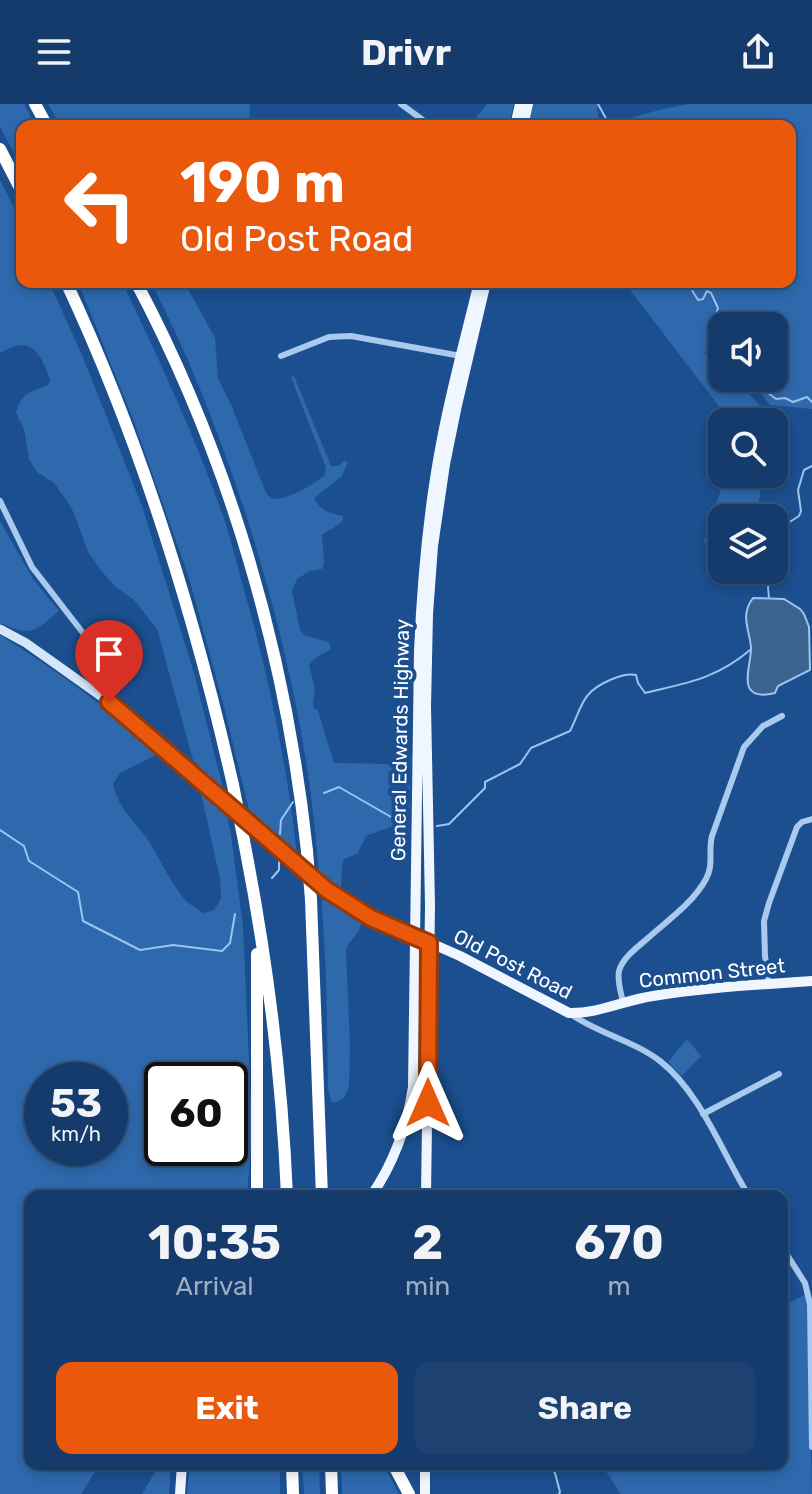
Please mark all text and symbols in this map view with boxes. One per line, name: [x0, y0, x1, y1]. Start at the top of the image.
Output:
icon: menu: [32, 30, 76, 74]
icon: share: [736, 30, 780, 74]
text: Drivr: [361, 31, 451, 74]
text: 190 m: [180, 150, 345, 216]
icon: left: [48, 152, 152, 256]
text: Old Post Road: [180, 217, 413, 260]
map controls: [708, 312, 788, 584]
button: sound: [708, 312, 788, 392]
button: search: [708, 408, 788, 488]
button: layers: [708, 504, 788, 584]
street label: General Edwards Highway: [386, 619, 414, 861]
pin: [75, 620, 143, 702]
icon: arrive: [87, 632, 131, 676]
street label: Old Post Road: [450, 924, 576, 1004]
street label: Common Street: [638, 953, 786, 993]
position arrow: [386, 1061, 470, 1145]
speed limit sign: 60: [144, 1062, 248, 1166]
text: 53: [50, 1080, 102, 1127]
text: km/h: [51, 1122, 101, 1146]
text: 10:35: [148, 1214, 281, 1271]
text: 2: [412, 1214, 443, 1271]
text: 670: [574, 1214, 664, 1271]
text: Arrival: [176, 1271, 254, 1302]
text: min: [405, 1271, 450, 1302]
text: m: [608, 1271, 631, 1302]
button: Exit: [56, 1362, 398, 1454]
button: Share: [414, 1362, 756, 1454]

